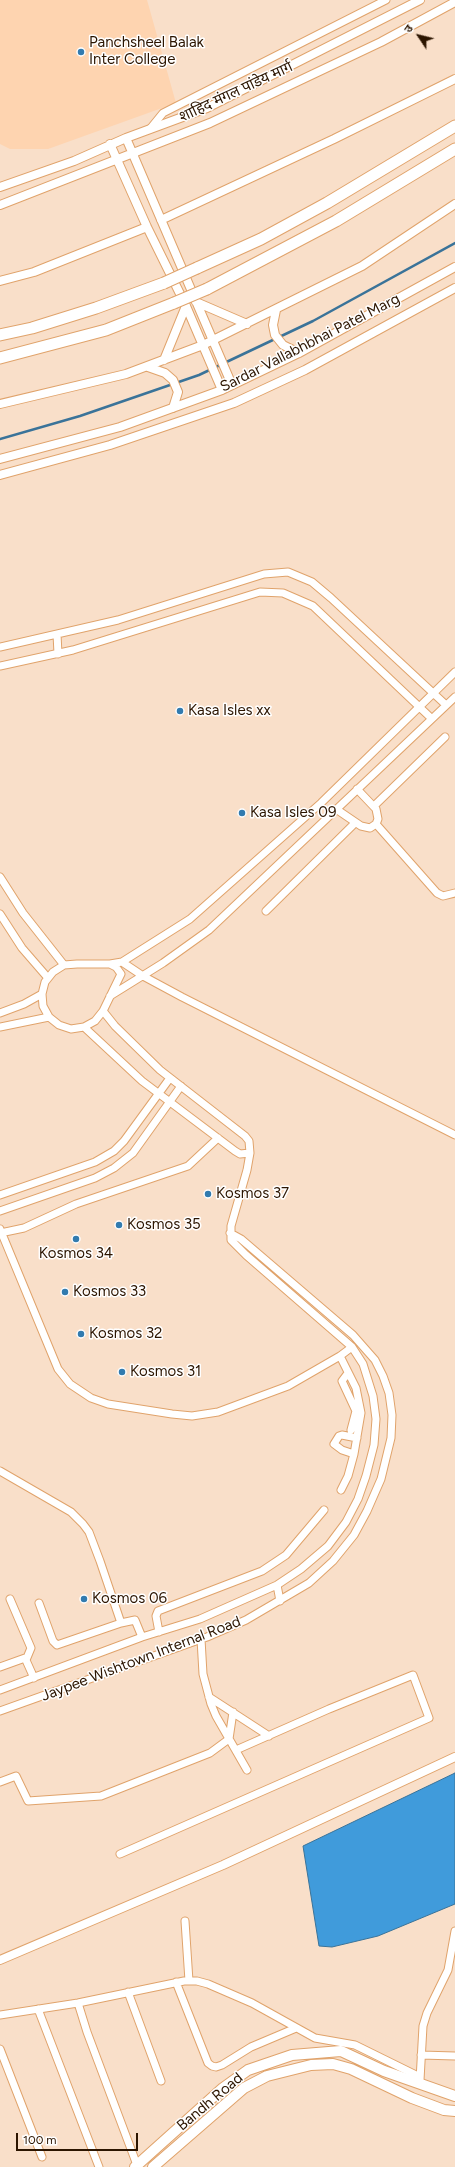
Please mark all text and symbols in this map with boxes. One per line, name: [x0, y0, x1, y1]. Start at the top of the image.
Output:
north arrow: [399, 16, 439, 56]
text: उ: [402, 22, 416, 35]
place label: Panchsheel Balak Inter College: [89, 34, 204, 69]
marker: Panchsheel Balak Inter College: [76, 47, 86, 57]
street label: शाहिद मंगल पांडेय मार्ग: [176, 58, 296, 126]
street label: Sardar Vallabhbhai Patel Marg: [217, 290, 403, 396]
place label: Kasa Isles xx: [188, 702, 271, 720]
marker: Kasa Isles xx: [175, 706, 185, 716]
place label: Kasa Isles 09: [250, 804, 336, 822]
marker: Kasa Isles 09: [237, 808, 247, 818]
place label: Kosmos 37: [216, 1185, 289, 1203]
marker: Kosmos 37: [203, 1189, 213, 1199]
place label: Kosmos 35: [127, 1216, 201, 1234]
marker: Kosmos 35: [114, 1220, 124, 1230]
marker: Kosmos 34: [71, 1234, 81, 1244]
place label: Kosmos 34: [39, 1245, 113, 1263]
place label: Kosmos 33: [73, 1283, 146, 1301]
marker: Kosmos 33: [60, 1287, 70, 1297]
place label: Kosmos 32: [89, 1325, 162, 1343]
marker: Kosmos 32: [76, 1329, 86, 1339]
place label: Kosmos 31: [130, 1363, 201, 1381]
marker: Kosmos 31: [117, 1367, 127, 1377]
place label: Kosmos 06: [92, 1590, 167, 1608]
marker: Kosmos 06: [79, 1594, 89, 1604]
street label: Jaypee Wishtown Internal Road: [39, 1613, 243, 1705]
street label: Bandh Road: [173, 2069, 247, 2135]
scale bar: [18, 2125, 140, 2151]
text: 100 m: [23, 2133, 57, 2147]

